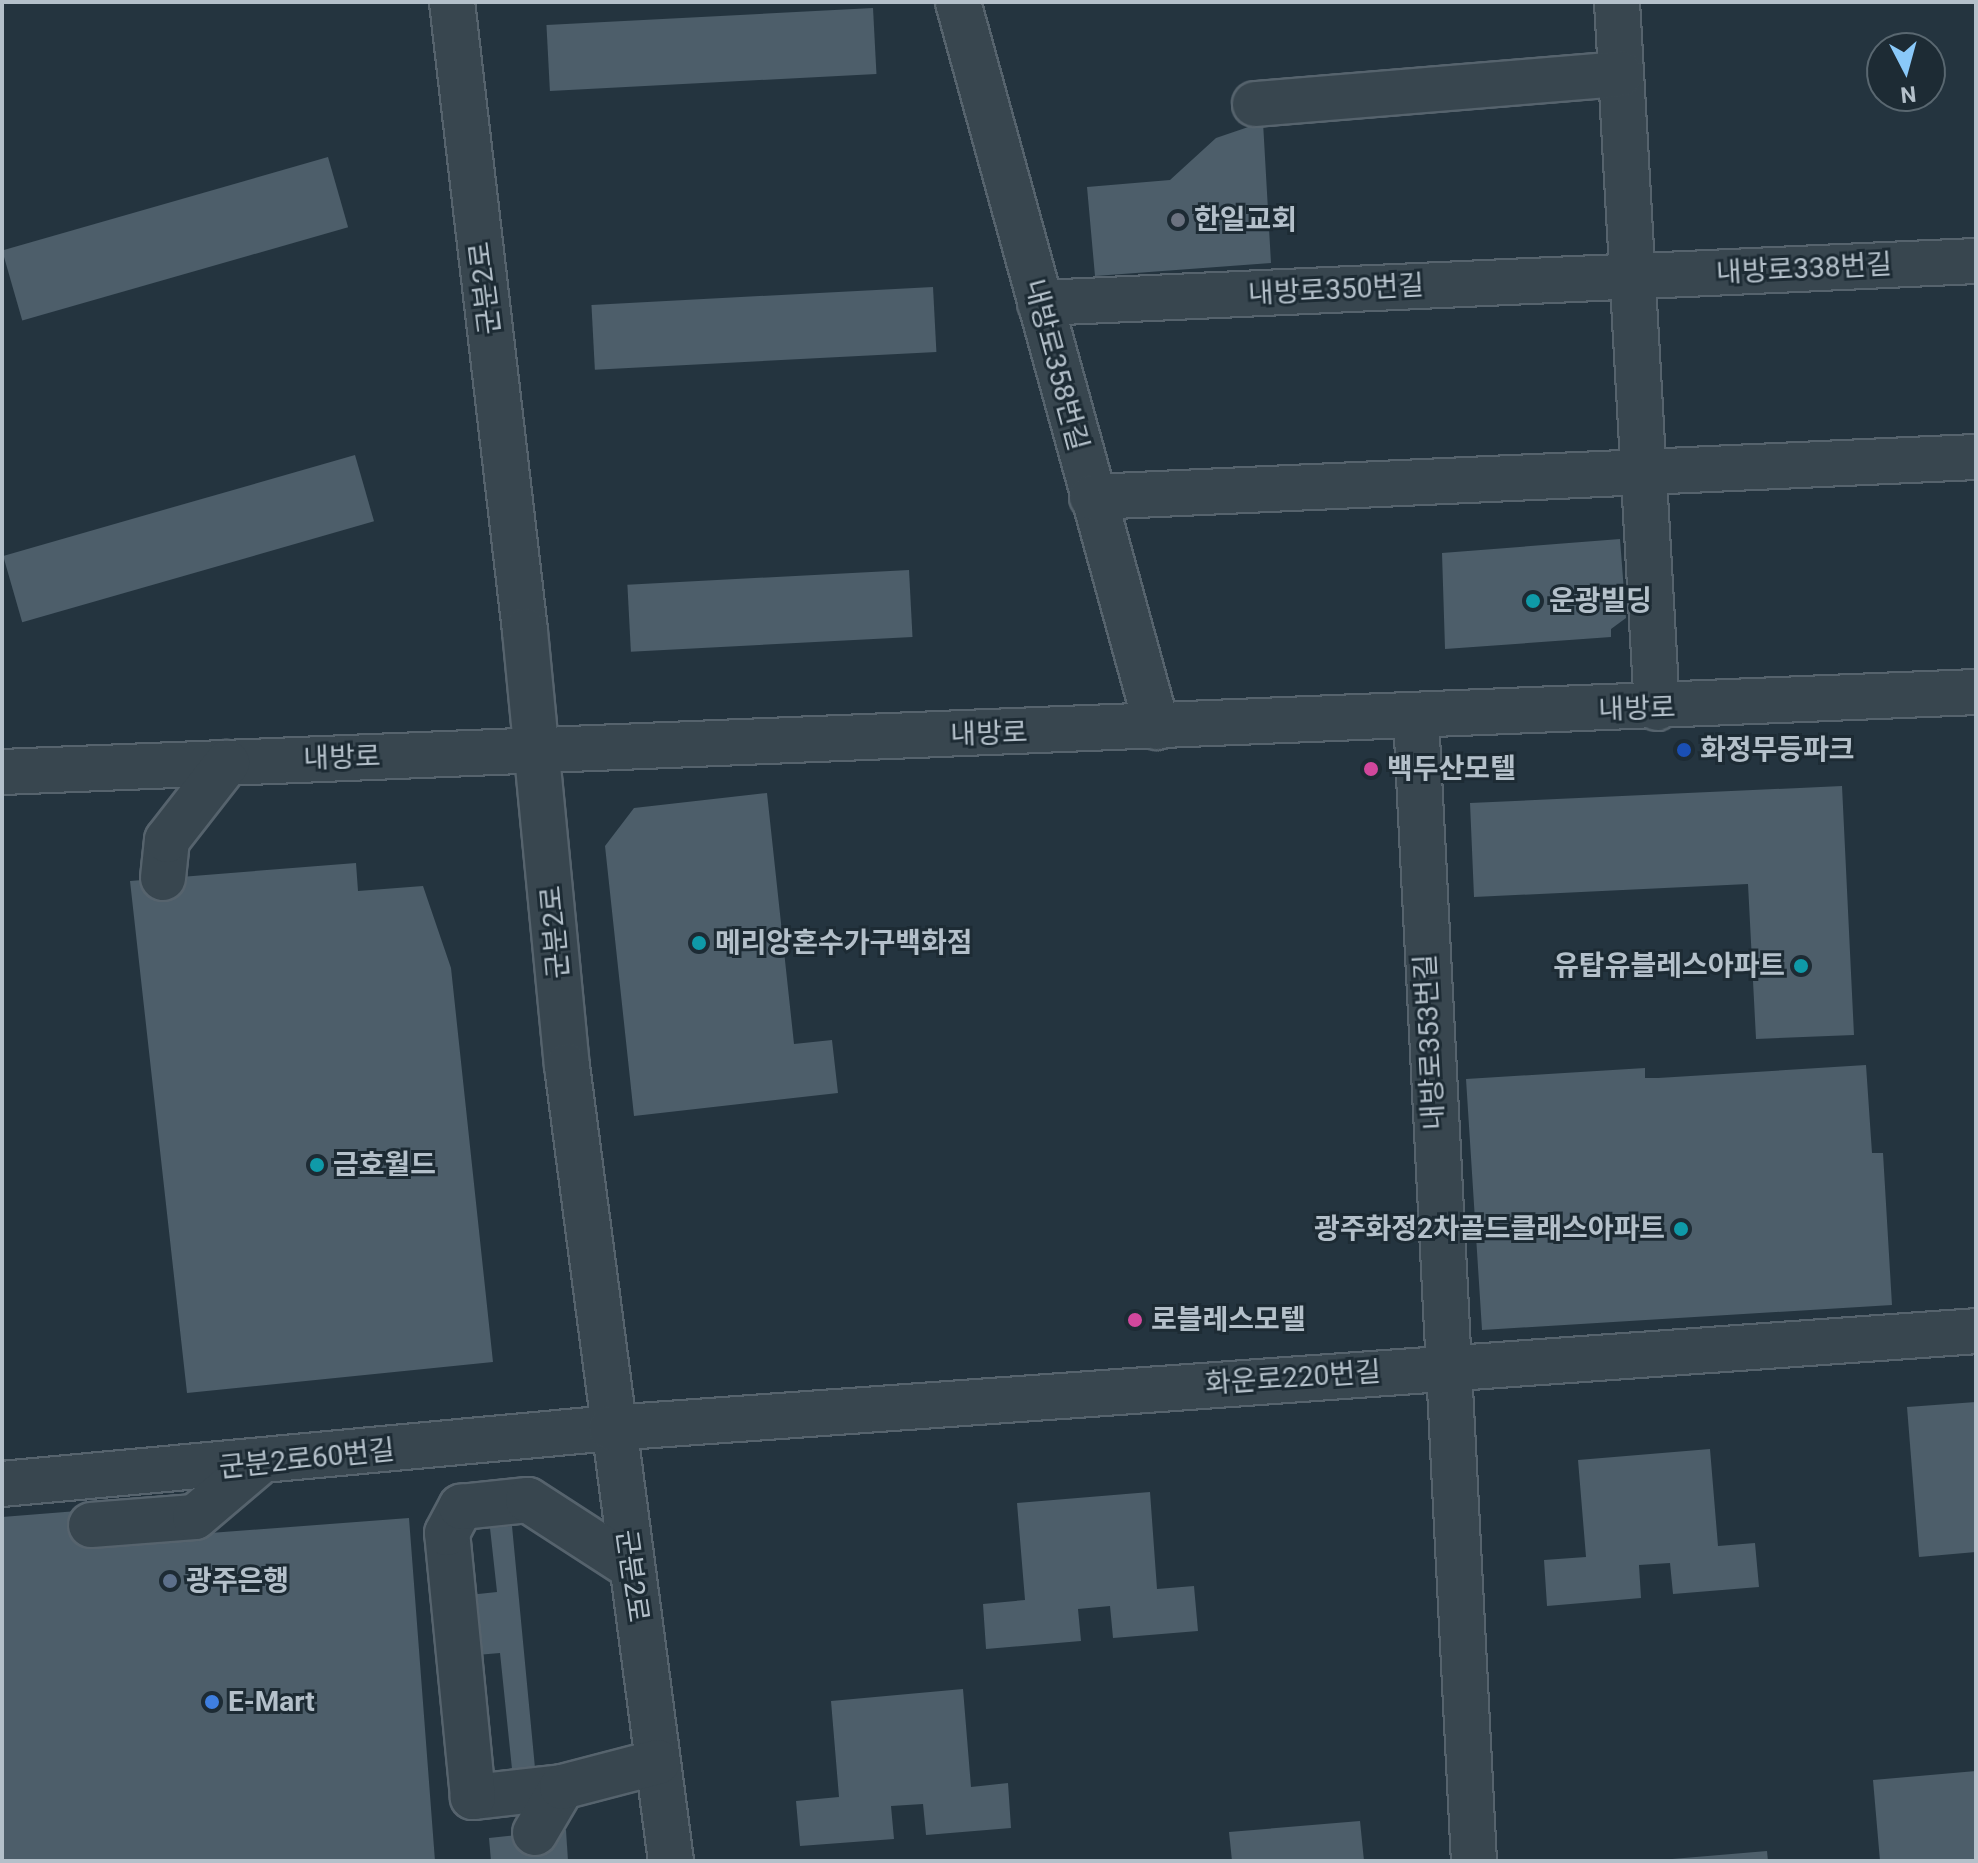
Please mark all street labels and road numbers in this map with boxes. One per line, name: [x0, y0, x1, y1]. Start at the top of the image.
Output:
street label: 군분2로: [463, 240, 507, 336]
street label: 내방로338번길: [1715, 248, 1893, 290]
street label: 내방로350번길: [1247, 269, 1425, 311]
street label: 내방로358번길: [1017, 276, 1095, 454]
street label: 내방로: [1598, 691, 1676, 727]
street label: 내방로: [950, 716, 1028, 752]
street label: 내방로: [303, 740, 381, 776]
street label: 군분2로: [534, 884, 576, 980]
street label: 내방로353번길: [1409, 953, 1451, 1131]
street label: 화운로220번길: [1204, 1355, 1382, 1401]
street label: 군분2로60번길: [218, 1433, 396, 1485]
street label: 군분2로: [609, 1528, 655, 1624]

